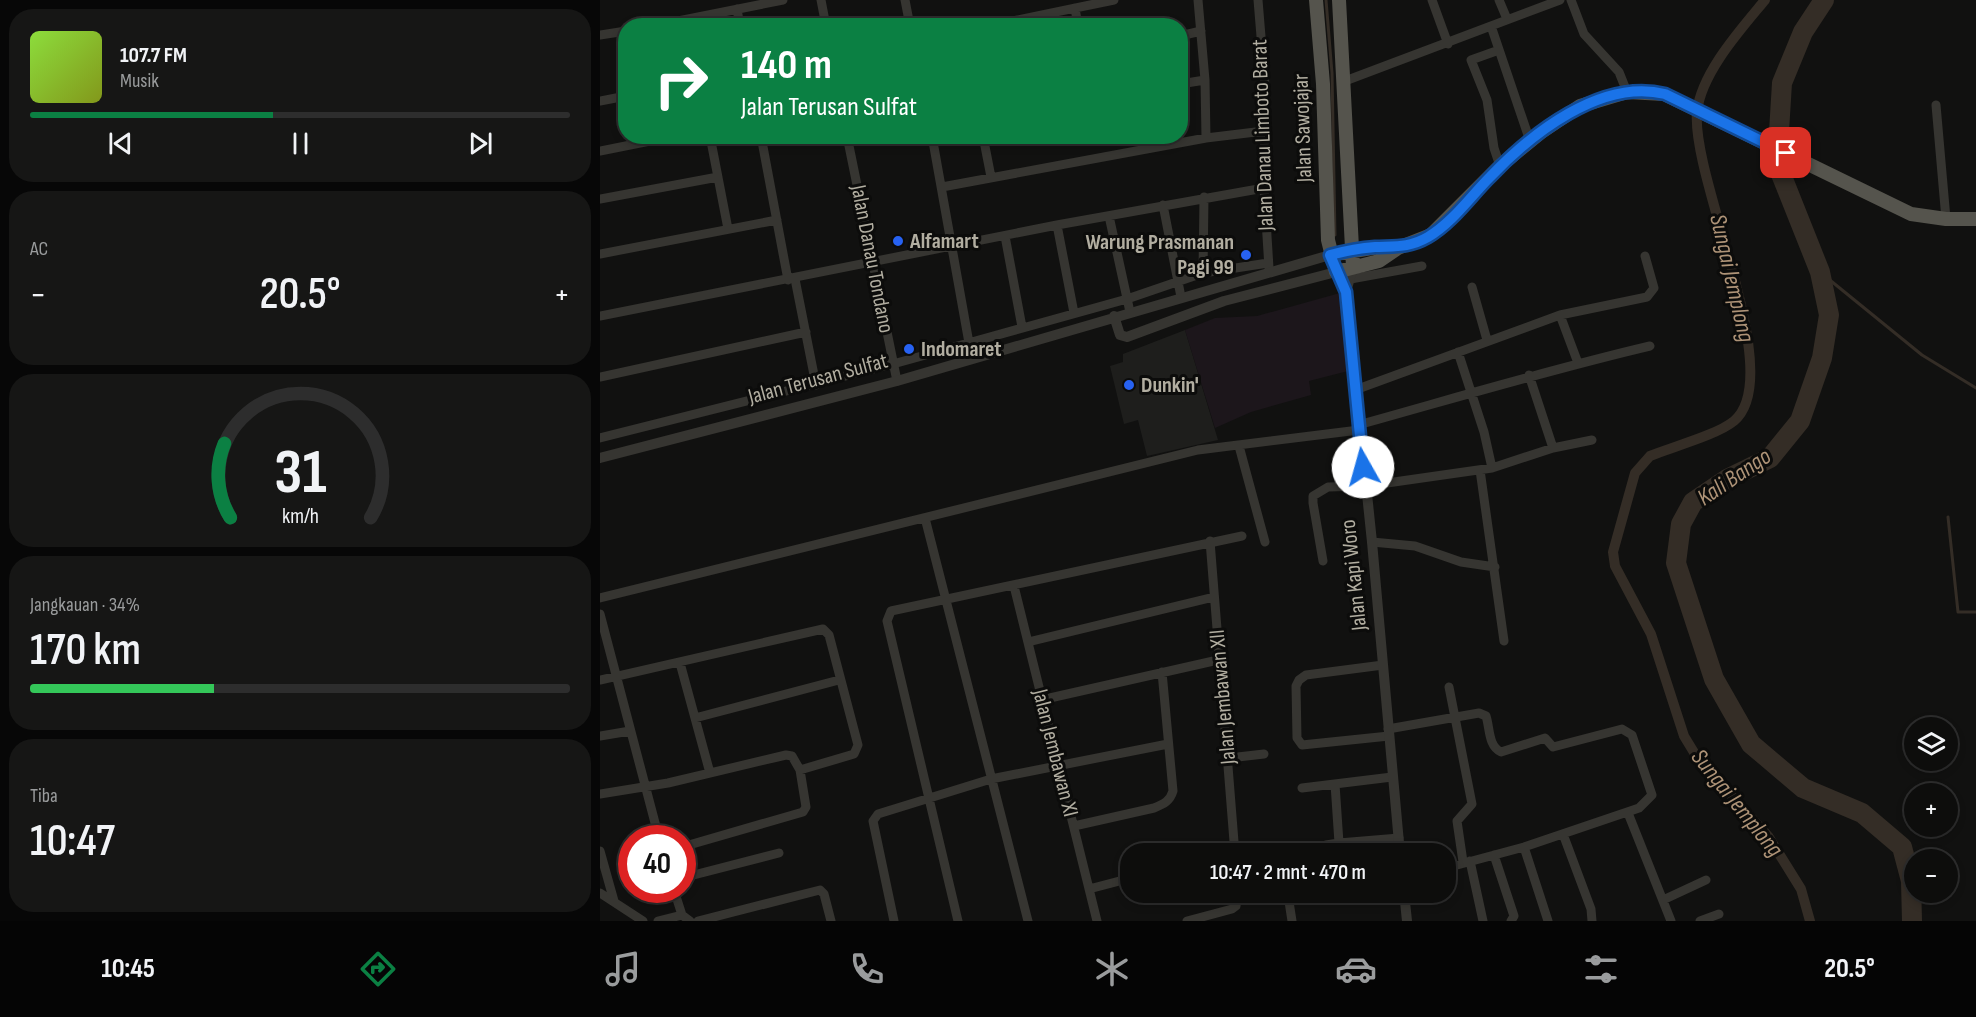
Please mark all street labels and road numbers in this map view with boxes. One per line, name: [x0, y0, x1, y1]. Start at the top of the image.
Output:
street label: Jalan Danau Limboto Barat: [1246, 39, 1280, 232]
street label: Jalan Sawojajar: [1288, 73, 1318, 184]
street label: Jalan Danau Tondano: [844, 182, 900, 335]
street label: Jalan Terusan Sulfat: [744, 347, 891, 411]
street label: Jalan Kapi Woro: [1335, 518, 1373, 633]
street label: Jalan Jembawan XII: [1204, 629, 1242, 766]
street label: Jalan Jembawan XI: [1026, 685, 1084, 820]

